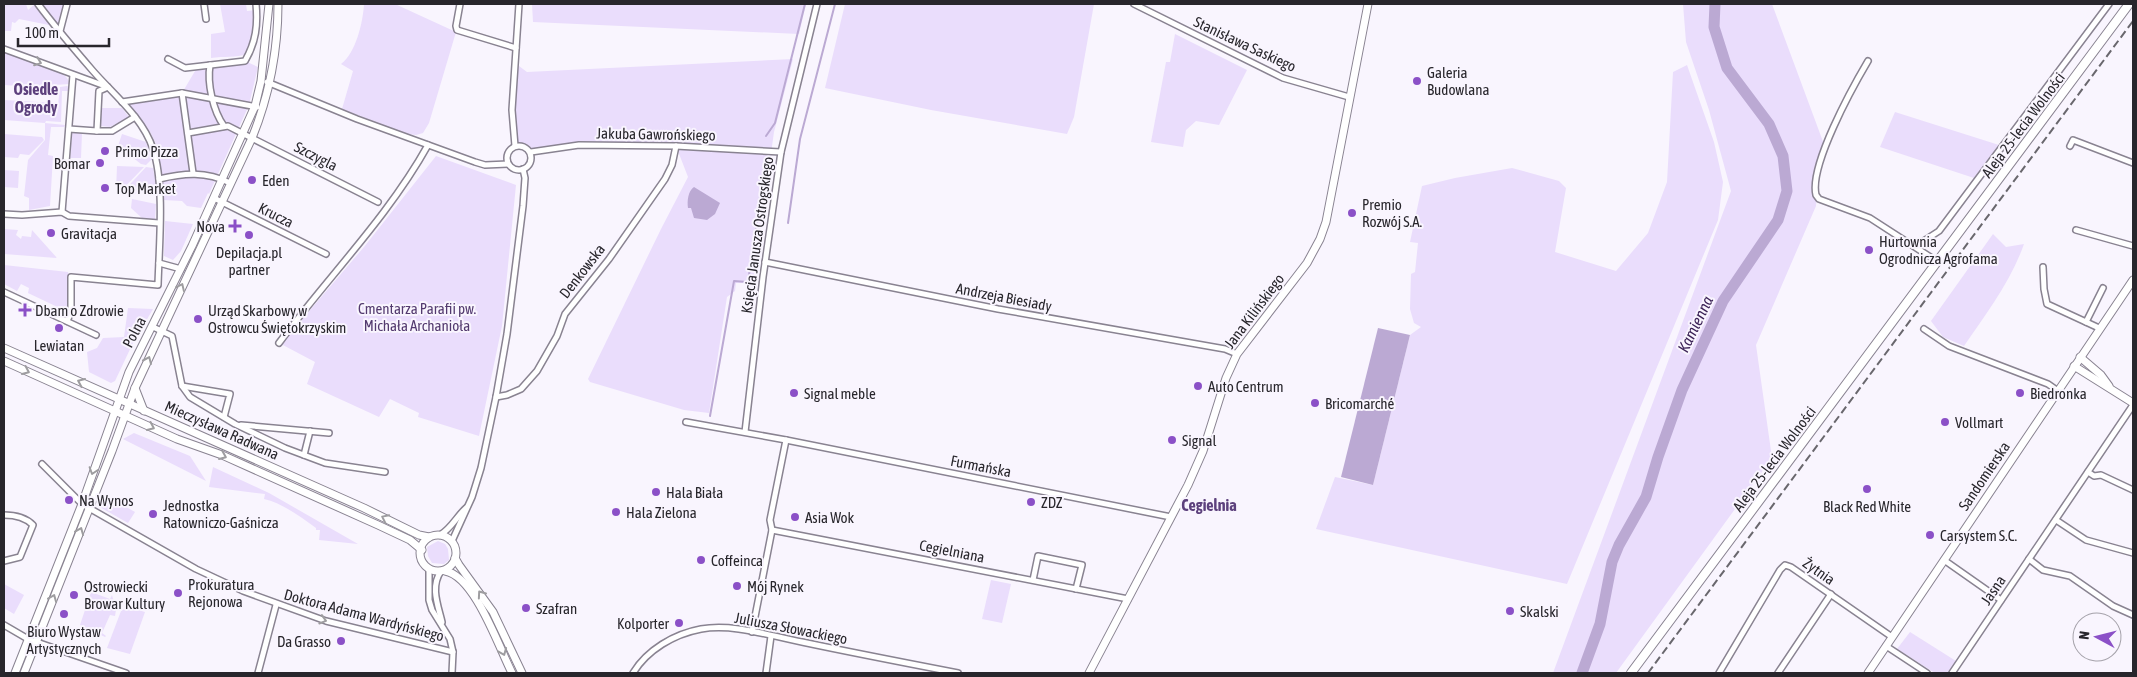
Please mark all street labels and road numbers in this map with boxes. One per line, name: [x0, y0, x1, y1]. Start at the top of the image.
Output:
street label: Stanisława Saskiego: [1191, 13, 1299, 75]
street label: Aleja 25-lecia Wolności: [1978, 69, 2068, 181]
street label: Jakuba Gawrońskiego: [596, 124, 716, 144]
street label: Szczygla: [292, 138, 340, 174]
street label: Księcia Janusza Ostrogskiego: [738, 156, 776, 314]
street label: Krucza: [256, 199, 296, 231]
street label: Denkowska: [556, 241, 608, 301]
street label: Jana Kilińskiego: [1221, 271, 1287, 351]
street label: Andrzeja Biesiady: [955, 279, 1053, 315]
street label: Polna: [119, 314, 149, 350]
street label: Mieczysława Radwana: [162, 397, 282, 463]
street label: Aleja 25-lecia Wolności: [1729, 403, 1819, 515]
street label: Sandomierska: [1955, 438, 2013, 514]
street label: Furmańska: [949, 452, 1013, 480]
street label: Cegielniana: [918, 536, 986, 566]
street label: Żytnia: [1800, 554, 1838, 588]
street label: Jasna: [1977, 572, 2009, 608]
street label: Doktora Adama Wardyńskiego: [282, 585, 446, 645]
street label: Juliusza Słowackiego: [733, 609, 849, 647]

